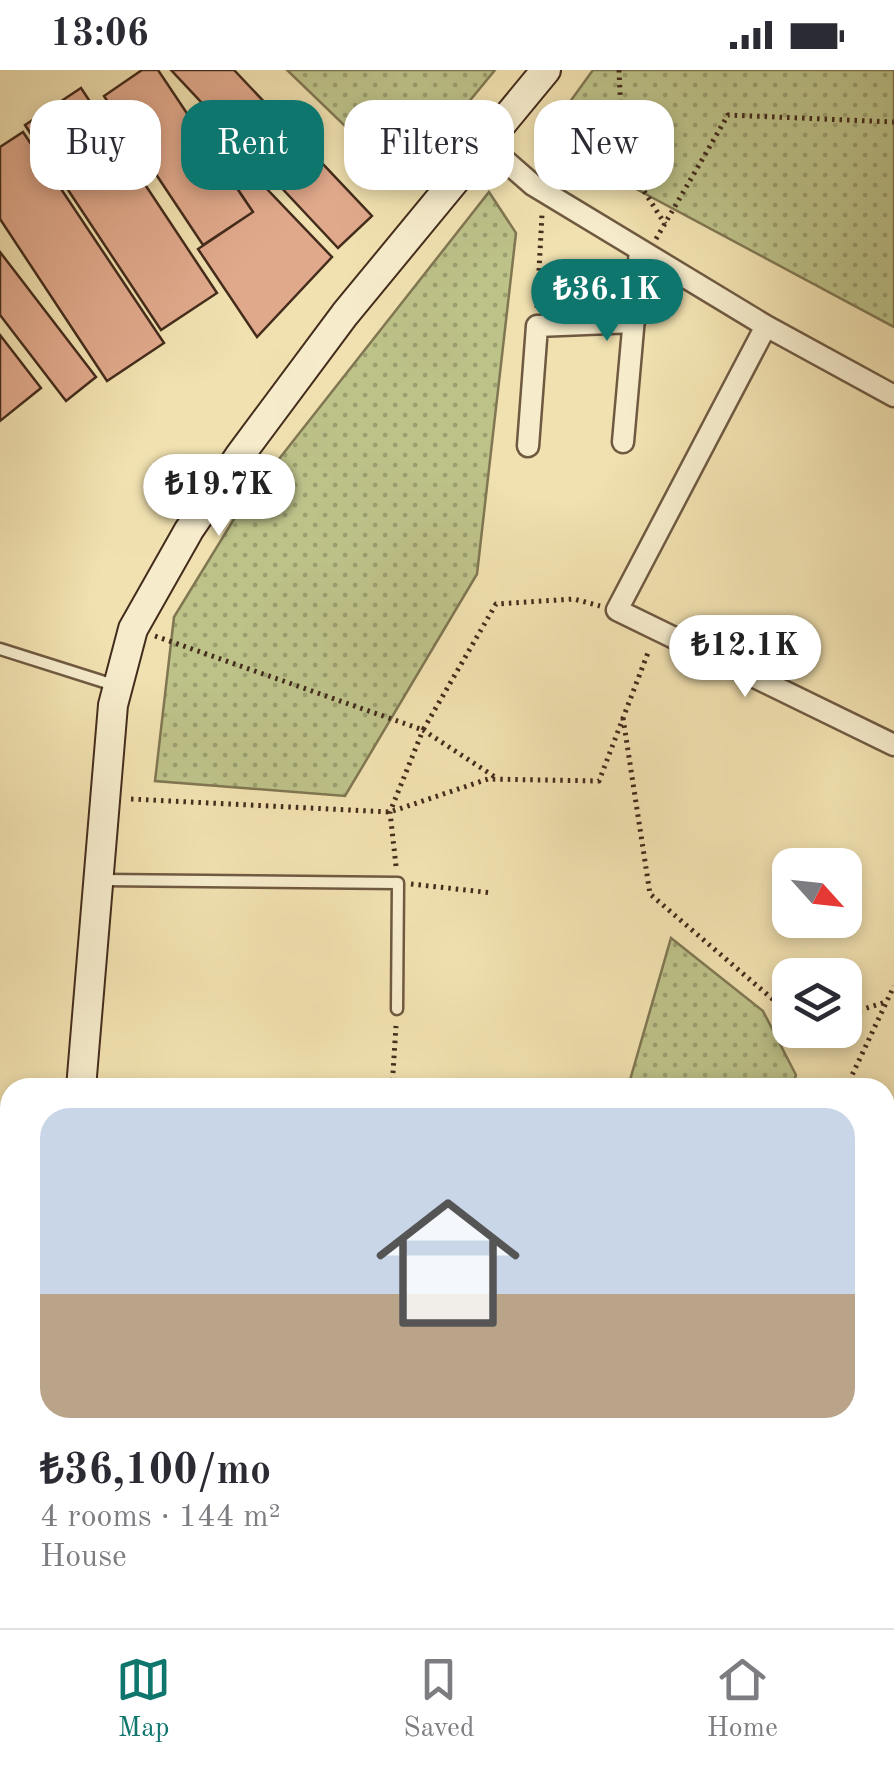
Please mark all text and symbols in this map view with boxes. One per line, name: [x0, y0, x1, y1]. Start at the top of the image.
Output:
text: 13:06: [50, 16, 149, 54]
chip: Buy: [30, 100, 161, 190]
chip: Rent: [181, 100, 324, 190]
chip: Filters: [344, 100, 514, 190]
chip: New: [534, 100, 674, 190]
pin: ₺36.1K: [526, 259, 688, 344]
text: ₺36.1K: [553, 275, 661, 307]
pin: ₺19.7K: [138, 454, 300, 539]
text: ₺19.7K: [165, 470, 273, 502]
pin: ₺12.1K: [664, 615, 826, 700]
text: ₺12.1K: [691, 631, 799, 663]
north arrow: [772, 848, 862, 938]
map controls: [772, 848, 862, 1048]
button: layers: [772, 958, 862, 1048]
icon: home: [358, 1173, 538, 1353]
text: ₺36,100/mo: [40, 1451, 271, 1493]
text: 4 rooms · 144 m²: [40, 1502, 281, 1534]
text: House: [40, 1542, 127, 1574]
tab: Map: [116, 1652, 171, 1747]
tab: Saved: [403, 1652, 475, 1747]
tab: Home: [707, 1652, 778, 1747]

